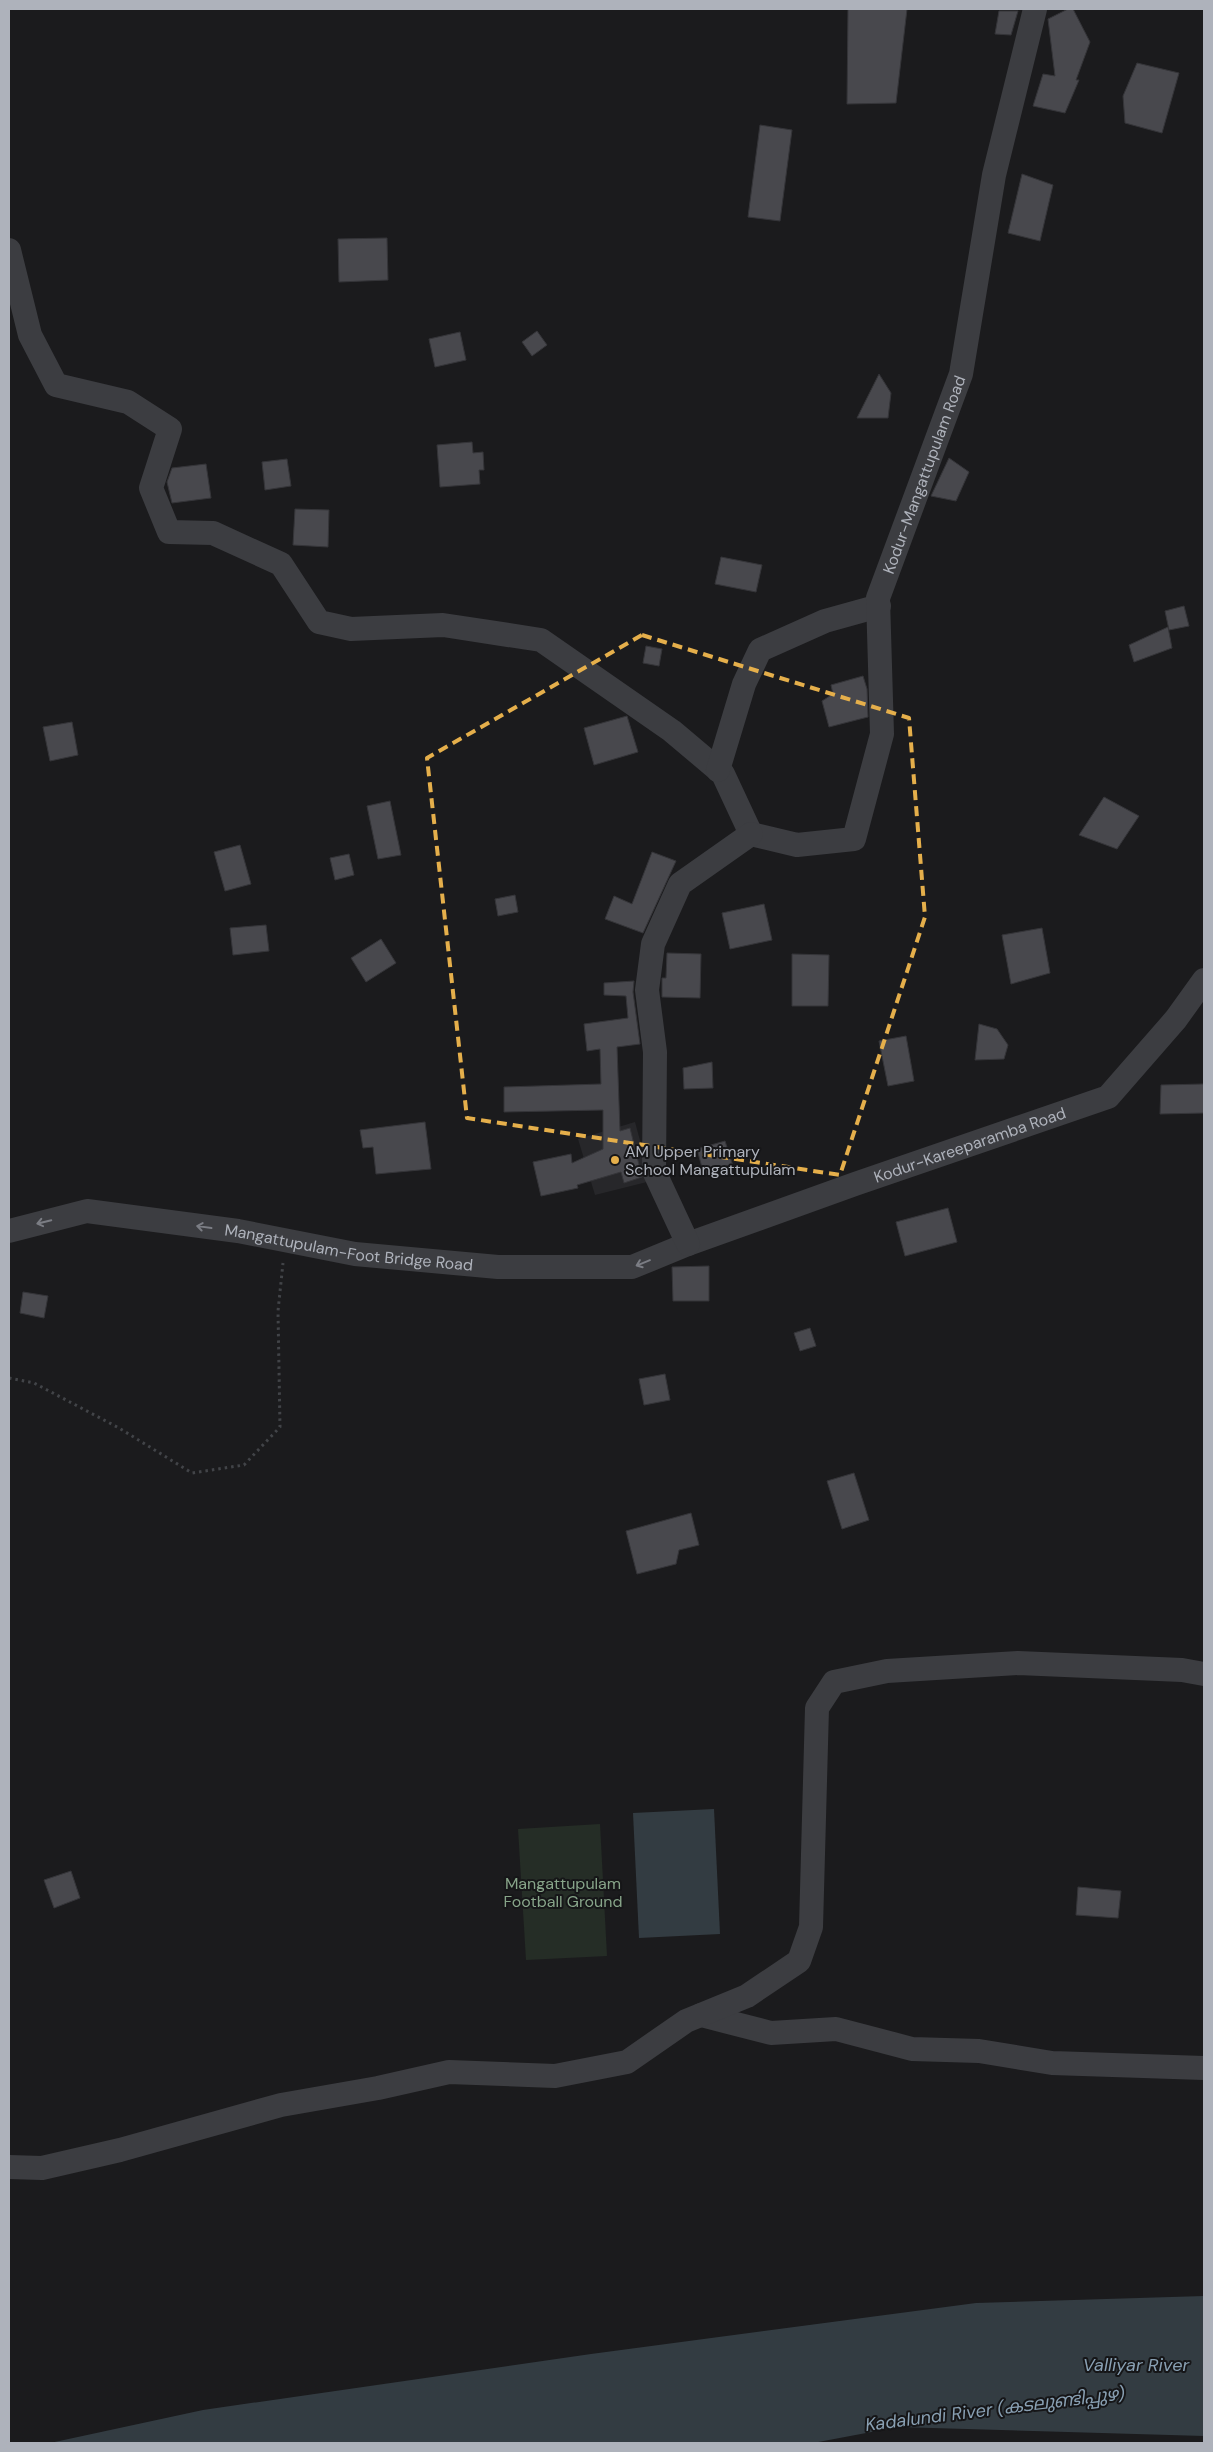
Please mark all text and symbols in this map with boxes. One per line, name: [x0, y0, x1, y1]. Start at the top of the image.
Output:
street label: Kodur-Mangattupulam Road: [878, 373, 971, 577]
street label: Kodur-Kareeparamba Road: [871, 1102, 1069, 1188]
place label: AM Upper Primary School Mangattupulam: [625, 1141, 796, 1180]
marker: AM Upper Primary School Mangattupulam: [609, 1154, 621, 1166]
one-way arrow: [36, 1218, 52, 1227]
street label: Mangattupulam-Foot Bridge Road: [223, 1219, 474, 1276]
one-way arrow: [196, 1222, 212, 1232]
one-way arrow: [636, 1258, 651, 1268]
park label: Mangattupulam Football Ground: [504, 1873, 622, 1912]
water label: Valliyar River: [1083, 2353, 1191, 2377]
water label: Kadalundi River (കടലുണ്ടിപ്പുഴ): [864, 2381, 1126, 2437]

